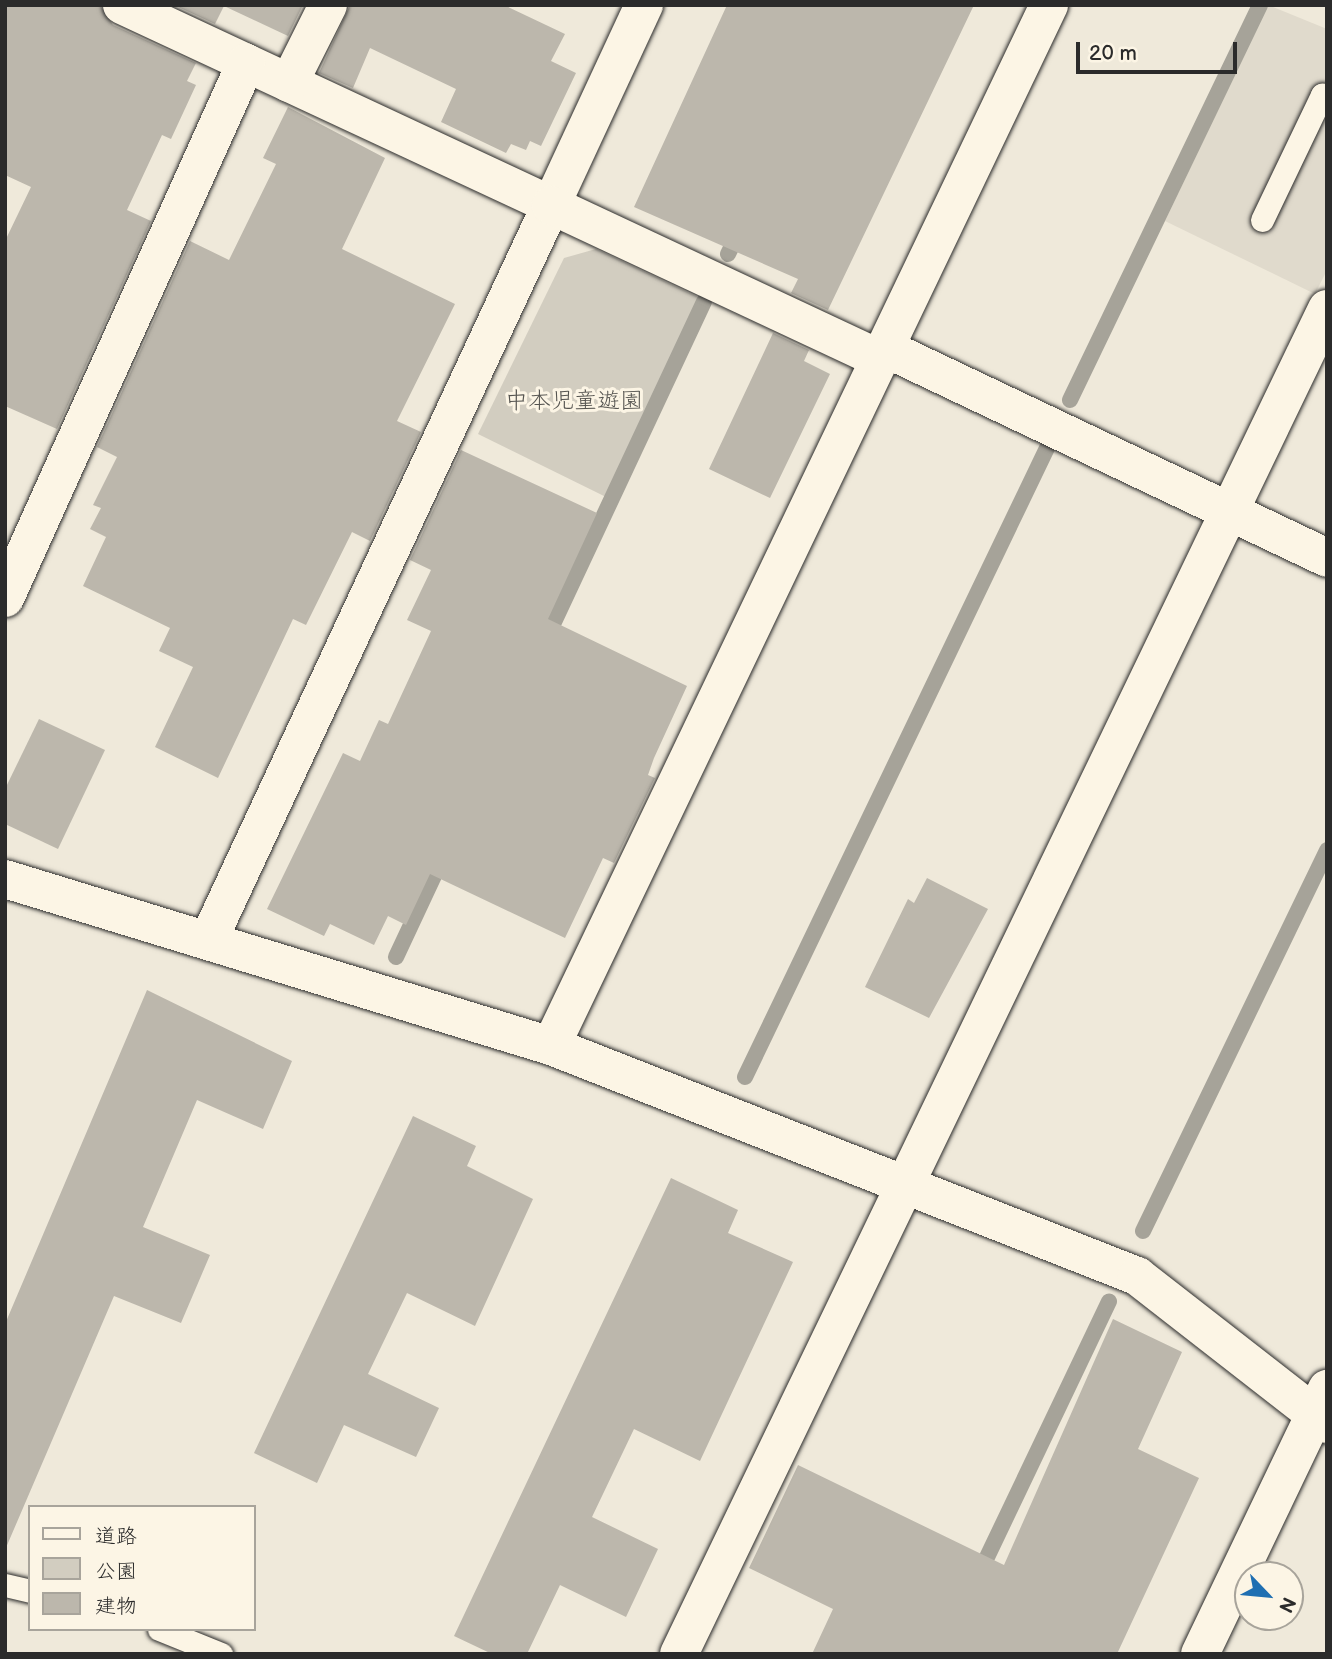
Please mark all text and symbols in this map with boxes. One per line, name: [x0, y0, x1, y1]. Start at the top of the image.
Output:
scale bar: [1080, 28, 1241, 72]
text: 20 m: [1089, 41, 1137, 66]
park label: 中本児童遊園: [505, 387, 643, 415]
legend: [28, 1505, 256, 1631]
text: 道路: [95, 1524, 137, 1549]
text: 公園: [95, 1559, 137, 1584]
north arrow: [1234, 1561, 1304, 1631]
text: N: [1273, 1593, 1300, 1616]
text: 建物: [95, 1594, 137, 1619]

